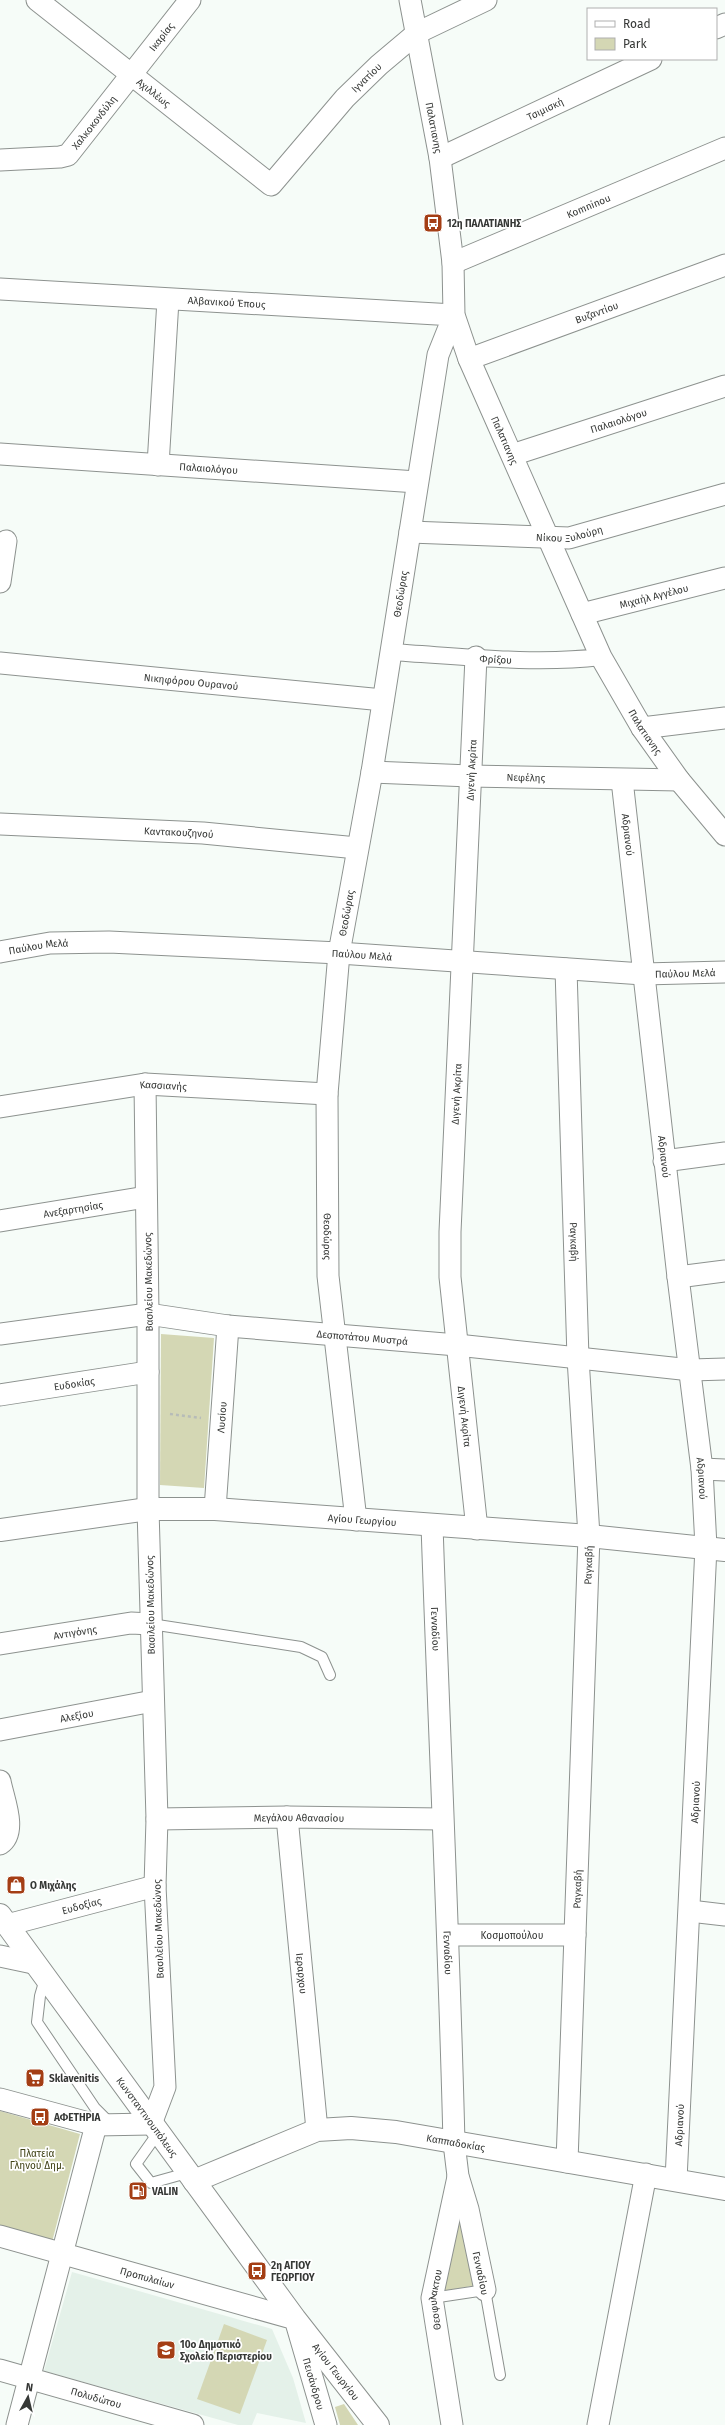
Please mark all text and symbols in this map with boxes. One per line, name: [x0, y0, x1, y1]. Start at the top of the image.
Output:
legend: [587, 8, 717, 60]
text: Road: [623, 17, 651, 31]
street label: Ικαρίας: [147, 20, 177, 54]
text: Park: [623, 37, 647, 51]
street label: Ιγνατίου: [349, 61, 385, 95]
street label: Αχιλλέως: [134, 76, 173, 110]
street label: Χαλκοκονδύλη: [70, 93, 120, 152]
street label: Τσιμισκή: [525, 96, 566, 123]
street label: Παλατιανης: [423, 101, 444, 155]
street label: Komninou: [565, 192, 613, 221]
bus stop icon: 12η ΠΑΛΑΤΙΑΝΗΣ: [422, 212, 444, 234]
place label: 12η ΠΑΛΑΤΙΑΝΗΣ: [447, 218, 521, 230]
street label: Αλβανικού Έπους: [187, 295, 266, 311]
street label: Βυζαντίου: [574, 300, 621, 326]
street label: Παλαιολόγου: [589, 407, 649, 436]
street label: Παλατιανης: [488, 414, 520, 467]
street label: Παλαιολόγου: [179, 461, 238, 477]
street label: Νίκου Ξυλούρη: [536, 524, 604, 545]
street label: Θεοδώρας: [390, 570, 411, 618]
street label: Μιχαήλ Αγγέλου: [618, 582, 690, 611]
street label: Φρίξου: [479, 653, 512, 667]
street label: Νικηφόρου Ουρανού: [143, 672, 239, 693]
street label: Παλατιανης: [625, 707, 664, 758]
street label: Διγενή Ακρίτα: [463, 739, 480, 801]
street label: Νεφέλης: [506, 771, 546, 784]
street label: Αδριανού: [619, 813, 637, 857]
street label: Καντακουζηνού: [144, 825, 214, 841]
street label: Θεοδώρας: [336, 889, 357, 937]
street label: Παύλου Μελά: [8, 937, 69, 957]
street label: Παύλου Μελά: [331, 947, 393, 964]
street label: Παύλου Μελά: [655, 966, 716, 981]
street label: Διγενή Ακρίτα: [448, 1063, 465, 1125]
street label: Κασσιανής: [139, 1079, 187, 1093]
street label: Αδριανού: [655, 1135, 673, 1179]
street label: Ανεξαρτησίας: [43, 1199, 104, 1221]
street label: Θεοδώρας: [321, 1213, 334, 1260]
street label: Ραγκαβή: [567, 1222, 580, 1262]
street label: Βασιλείου Μακεδώνος: [141, 1232, 156, 1332]
street label: Δεσποτάτου Μυστρά: [316, 1328, 409, 1348]
street label: Ευδοκίας: [53, 1375, 96, 1394]
street label: Διγενή Ακρίτα: [455, 1386, 473, 1448]
street label: Λυσίου: [215, 1401, 230, 1434]
street label: Αδριανού: [694, 1457, 710, 1500]
street label: Αγίου Γεωργίου: [327, 1512, 397, 1529]
street label: Ραγκαβή: [582, 1545, 596, 1585]
street label: Βασιλείου Μακεδώνος: [143, 1555, 158, 1655]
street label: Γενναδίου: [428, 1607, 442, 1652]
street label: Αντιγόνης: [53, 1624, 98, 1642]
street label: Αλεξίου: [59, 1707, 95, 1726]
street label: Αδριανού: [688, 1780, 703, 1824]
street label: Μεγάλου Αθανασίου: [254, 1811, 345, 1825]
street label: Ραγκαβή: [571, 1869, 585, 1909]
shop icon: Ο Μιχάλης: [5, 1874, 27, 1896]
place label: Ο Μιχάλης: [30, 1879, 77, 1892]
street label: Βασιλείου Μακεδώνος: [150, 1879, 167, 1979]
street label: Ευδοξίας: [61, 1895, 103, 1917]
street label: Κοσμοπούλου: [481, 1929, 544, 1942]
street label: Γενναδίου: [440, 1930, 455, 1975]
street label: Ιεραρχου: [293, 1952, 309, 1995]
supermarket icon: Sklavenitis: [24, 2067, 46, 2089]
place label: Sklavenitis: [49, 2073, 99, 2085]
street label: Κωνσταντινουπόλεως: [113, 2075, 180, 2160]
street label: Αδριανού: [672, 2103, 687, 2147]
bus stop icon: ΑΦΕΤΗΡΙΑ: [29, 2106, 51, 2128]
place label: ΑΦΕΤΗΡΙΑ: [53, 2112, 101, 2124]
street label: Καππαδοκίας: [425, 2132, 486, 2154]
park label: Πλατεία Γληνού Δημ.: [10, 2147, 64, 2172]
fuel station icon: VALIN: [127, 2180, 149, 2202]
place label: VALIN: [151, 2186, 178, 2198]
street label: Γενναδίου: [470, 2250, 492, 2296]
bus stop icon: 2η ΑΓΙΟΥ ΓΕΩΡΓΙΟΥ: [246, 2260, 268, 2282]
place label: 2η ΑΓΙΟΥ ΓΕΩΡΓΙΟΥ: [271, 2260, 316, 2284]
street label: Προπυλαίων: [118, 2265, 176, 2292]
street label: Θεοφυλακτου: [427, 2268, 445, 2331]
place label: 10ο Δημοτικό Σχολείο Περιστερίου: [180, 2338, 272, 2363]
school or university icon: 10ο Δημοτικό Σχολείο Περιστερίου: [155, 2339, 177, 2361]
street label: Αγίου Γεωργίου: [309, 2341, 362, 2403]
street label: Πεισάνδρου: [300, 2357, 326, 2412]
north arrow: [8, 2377, 48, 2417]
text: N: [25, 2381, 34, 2395]
street label: Πολυδώτου: [69, 2385, 123, 2411]

